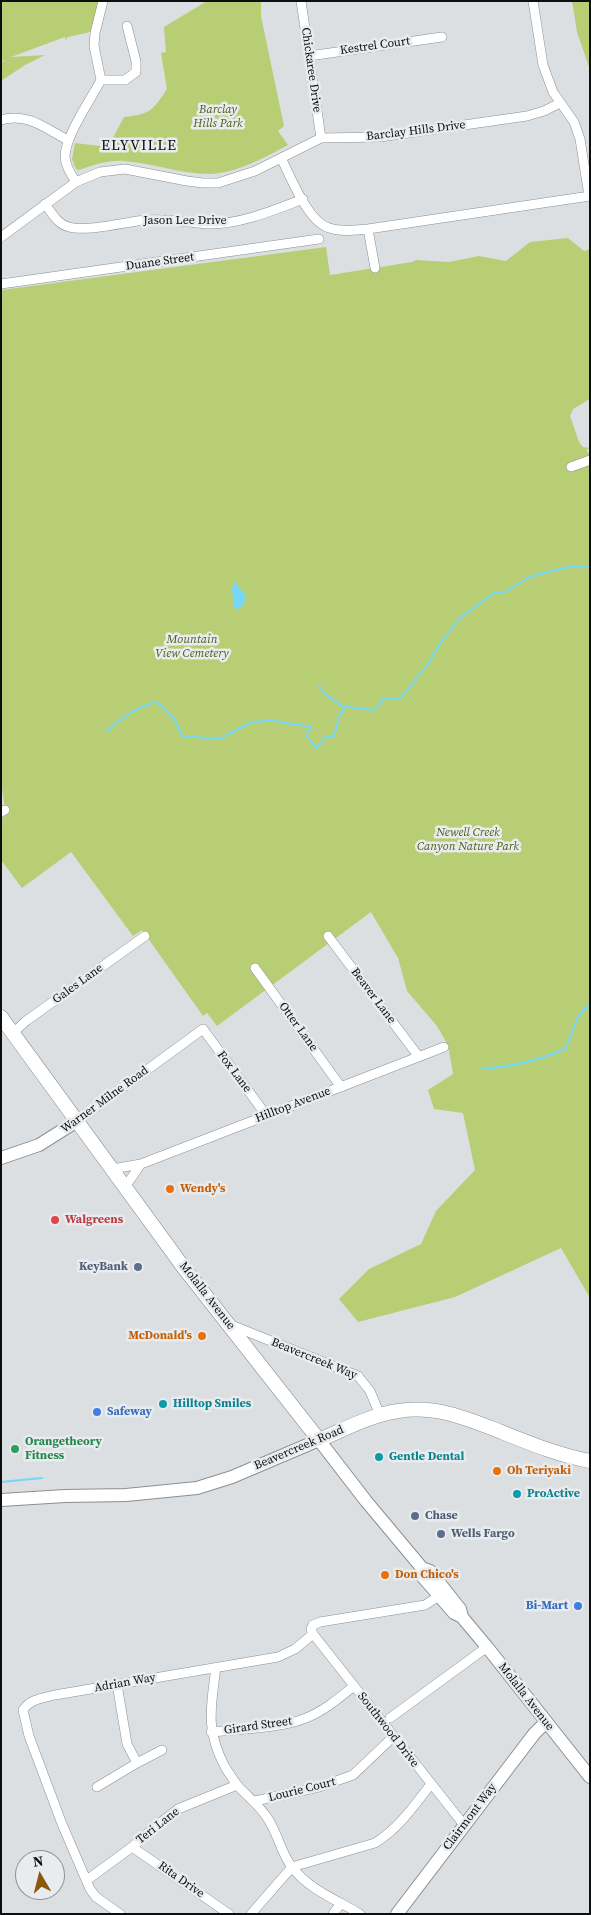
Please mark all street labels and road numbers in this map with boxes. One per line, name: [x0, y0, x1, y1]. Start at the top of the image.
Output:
street label: Chickaree Drive: [298, 27, 324, 113]
street label: Kestrel Court: [339, 34, 411, 58]
street label: Barclay Hills Drive: [366, 118, 466, 144]
street label: Jason Lee Drive: [143, 214, 227, 228]
street label: Duane Street: [125, 250, 195, 274]
street label: Gales Lane: [50, 961, 106, 1007]
street label: Beaver Lane: [347, 965, 399, 1027]
street label: Otter Lane: [275, 1000, 321, 1054]
street label: Fox Lane: [214, 1048, 254, 1096]
street label: Warner Milne Road: [59, 1063, 151, 1137]
street label: Hilltop Avenue: [253, 1084, 333, 1126]
street label: Molalla Avenue: [176, 1259, 238, 1333]
street label: Beavercreek Way: [269, 1335, 359, 1383]
street label: Beavercreek Road: [252, 1423, 346, 1473]
street label: Molalla Avenue: [495, 1660, 557, 1734]
street label: Adrian Way: [93, 1671, 157, 1695]
street label: Southwood Drive: [354, 1690, 422, 1770]
street label: Girard Street: [223, 1714, 293, 1738]
street label: Lourie Court: [267, 1775, 337, 1805]
street label: Clairmont Way: [440, 1781, 500, 1853]
street label: Teri Lane: [134, 1805, 182, 1847]
street label: Rita Drive: [155, 1859, 207, 1901]

